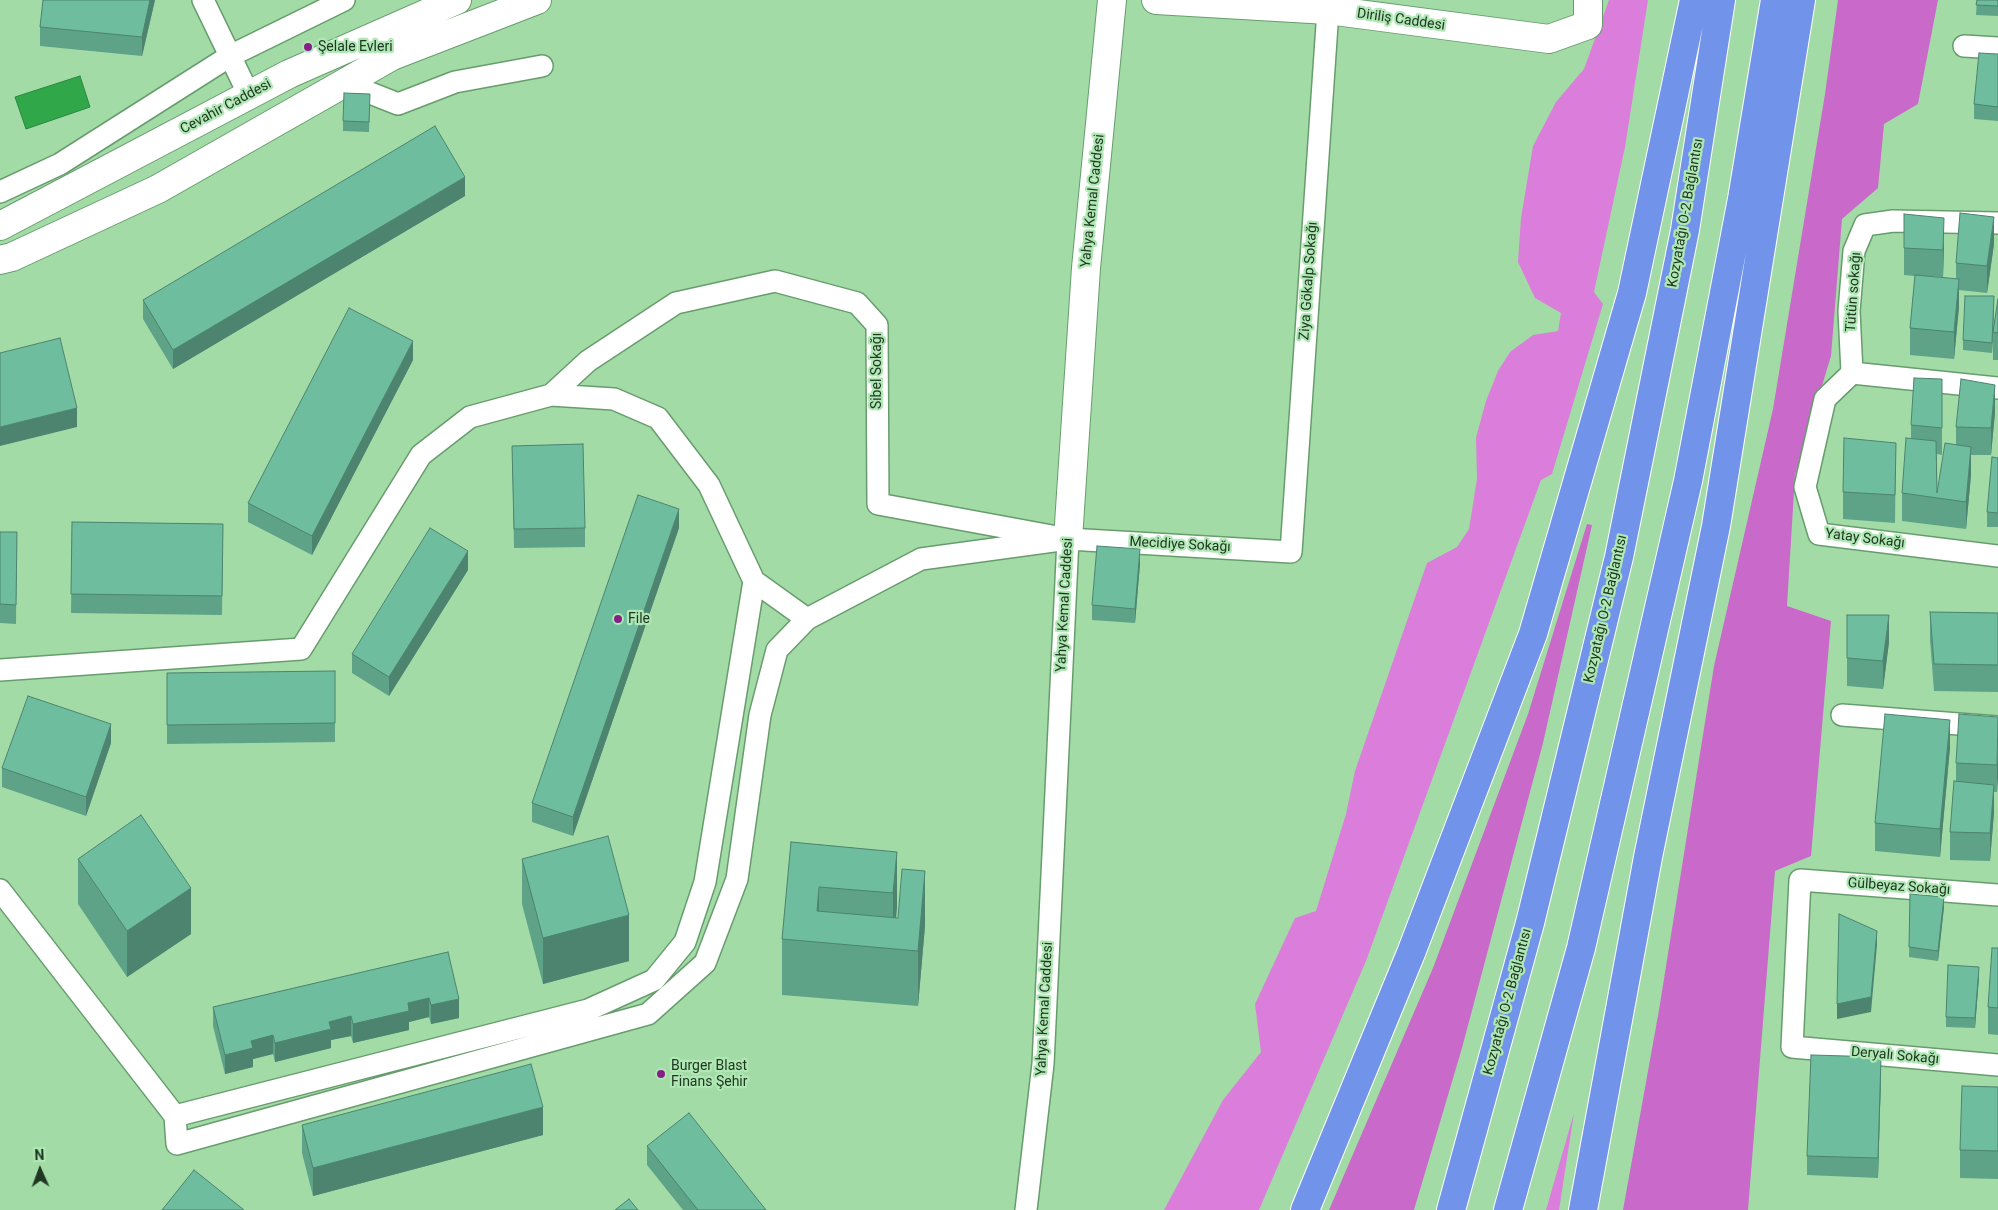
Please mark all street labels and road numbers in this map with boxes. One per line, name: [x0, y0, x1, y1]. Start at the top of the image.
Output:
street label: Diriliş Caddesi: [1356, 6, 1446, 34]
street label: Cevahir Caddesi: [178, 76, 274, 138]
street label: Yahya Kemal Caddesi: [1078, 133, 1108, 269]
street label: Kozyatağı O-2 Bağlantısı: [1665, 137, 1707, 289]
street label: Ziya Gökalp Sokağı: [1296, 221, 1322, 341]
street label: Tütün sokağı: [1843, 251, 1865, 333]
street label: Sibel Sokağı: [869, 333, 885, 409]
street label: Yatay Sokağı: [1824, 526, 1906, 552]
street label: Mecidiye Sokağı: [1129, 534, 1231, 556]
street label: Kozyatağı O-2 Bağlantısı: [1581, 534, 1631, 684]
street label: Yahya Kemal Caddesi: [1053, 538, 1077, 672]
street label: Gülbeyaz Sokağı: [1847, 875, 1951, 899]
street label: Kozyatağı O-2 Bağlantısı: [1480, 927, 1536, 1077]
street label: Yahya Kemal Caddesi: [1033, 942, 1057, 1076]
street label: Deryalı Sokağı: [1850, 1044, 1940, 1068]

